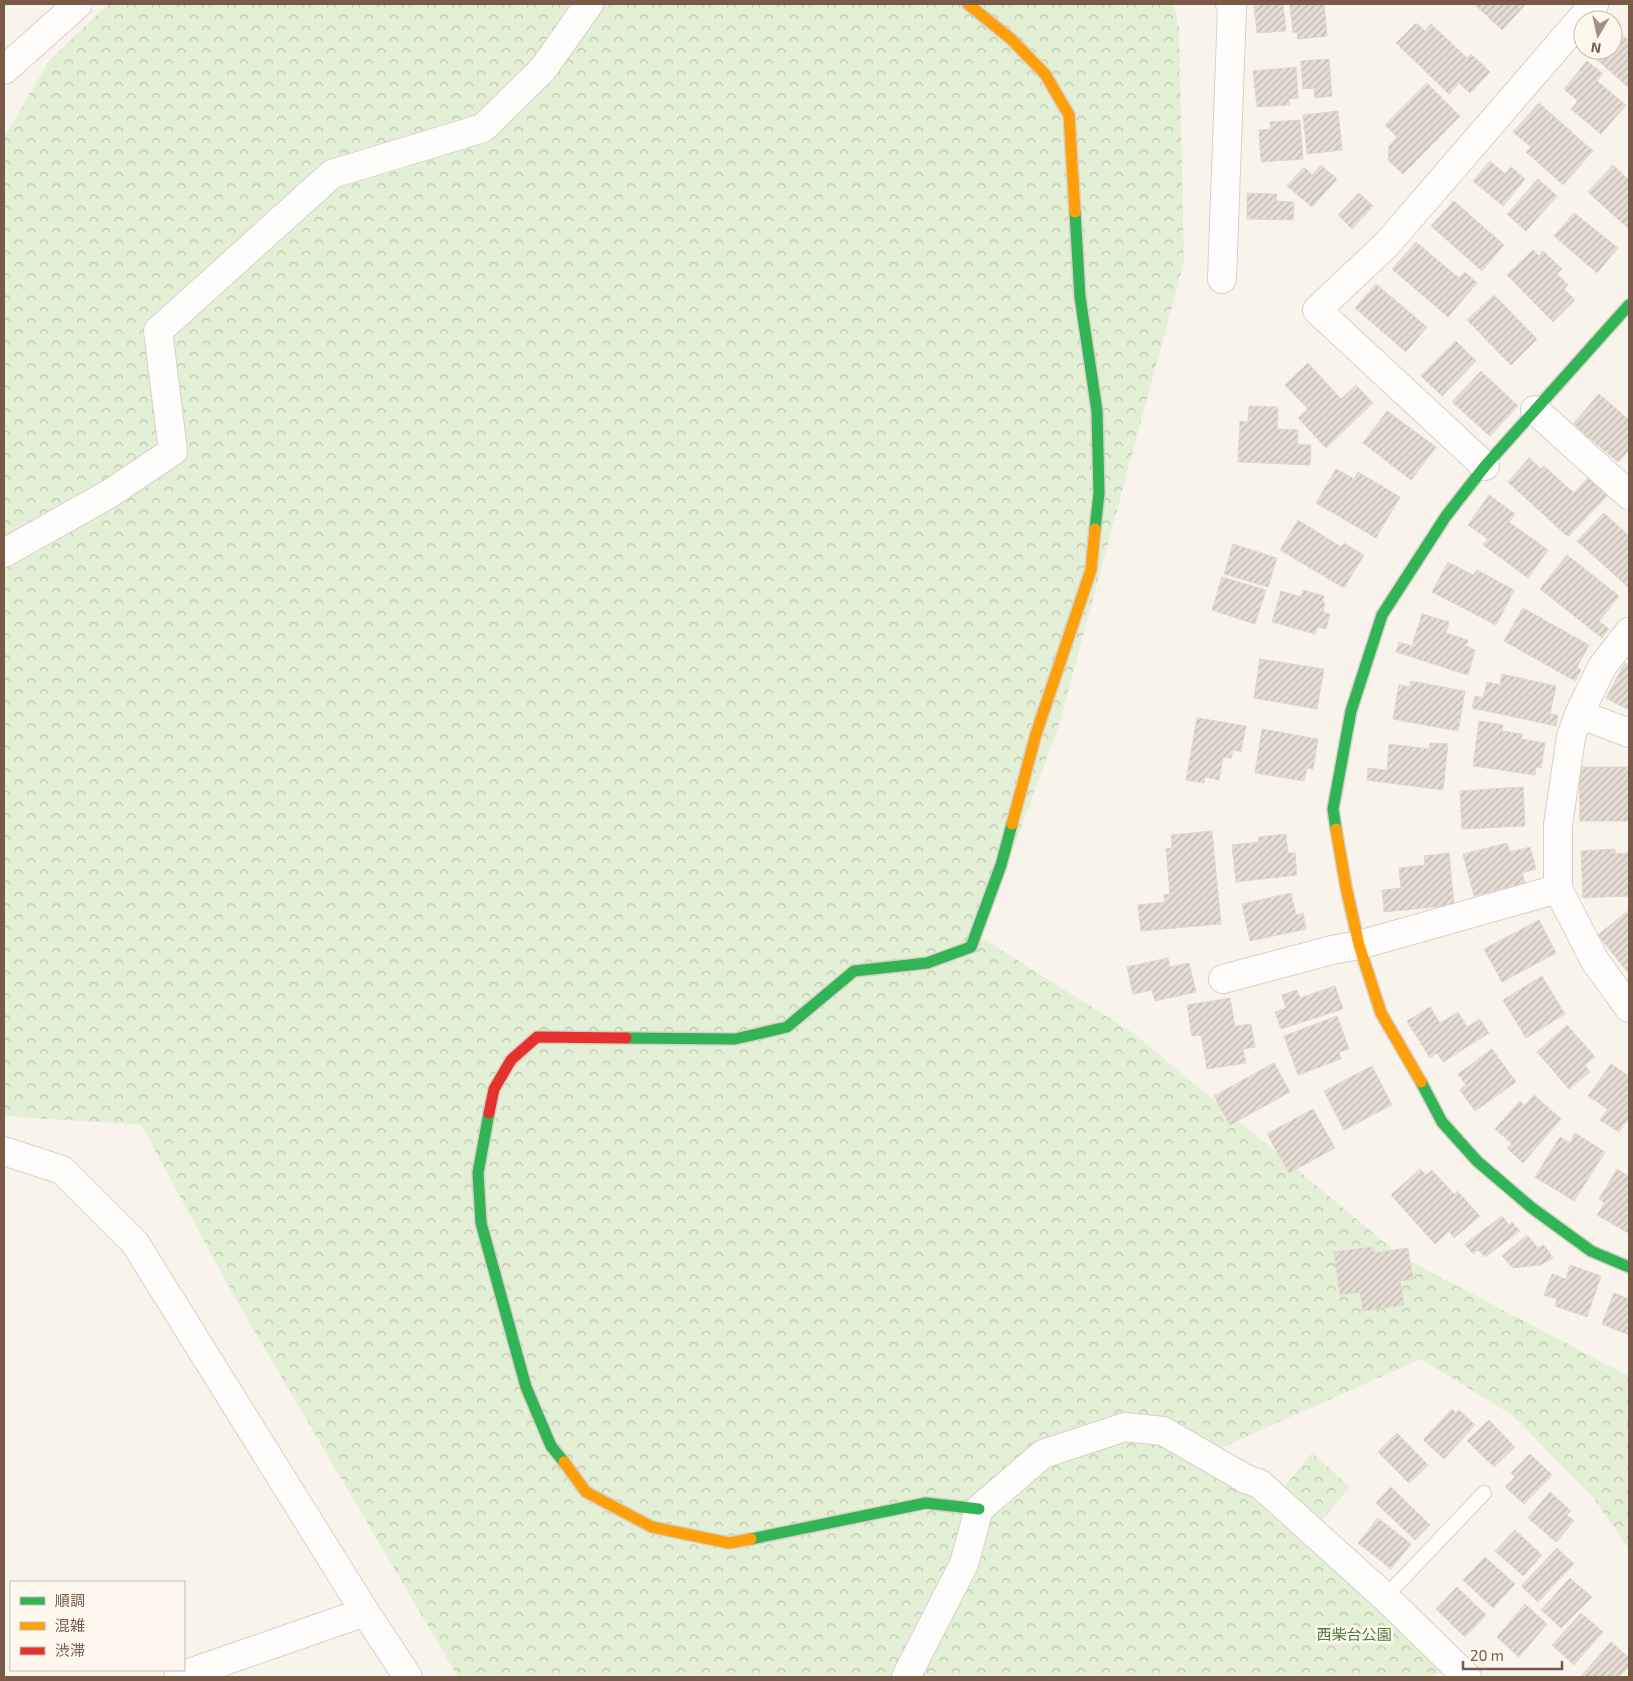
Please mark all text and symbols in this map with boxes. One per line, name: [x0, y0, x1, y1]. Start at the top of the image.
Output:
north arrow: [1573, 10, 1623, 60]
text: N: [1590, 39, 1602, 58]
legend: [10, 1581, 185, 1671]
text: 順調: [55, 1591, 85, 1609]
text: 混雑: [55, 1616, 85, 1634]
park label: 西柴台公園: [1316, 1625, 1392, 1643]
scale bar: [1463, 1638, 1562, 1670]
text: 渋滞: [55, 1641, 85, 1659]
text: 20 m: [1470, 1646, 1504, 1664]

